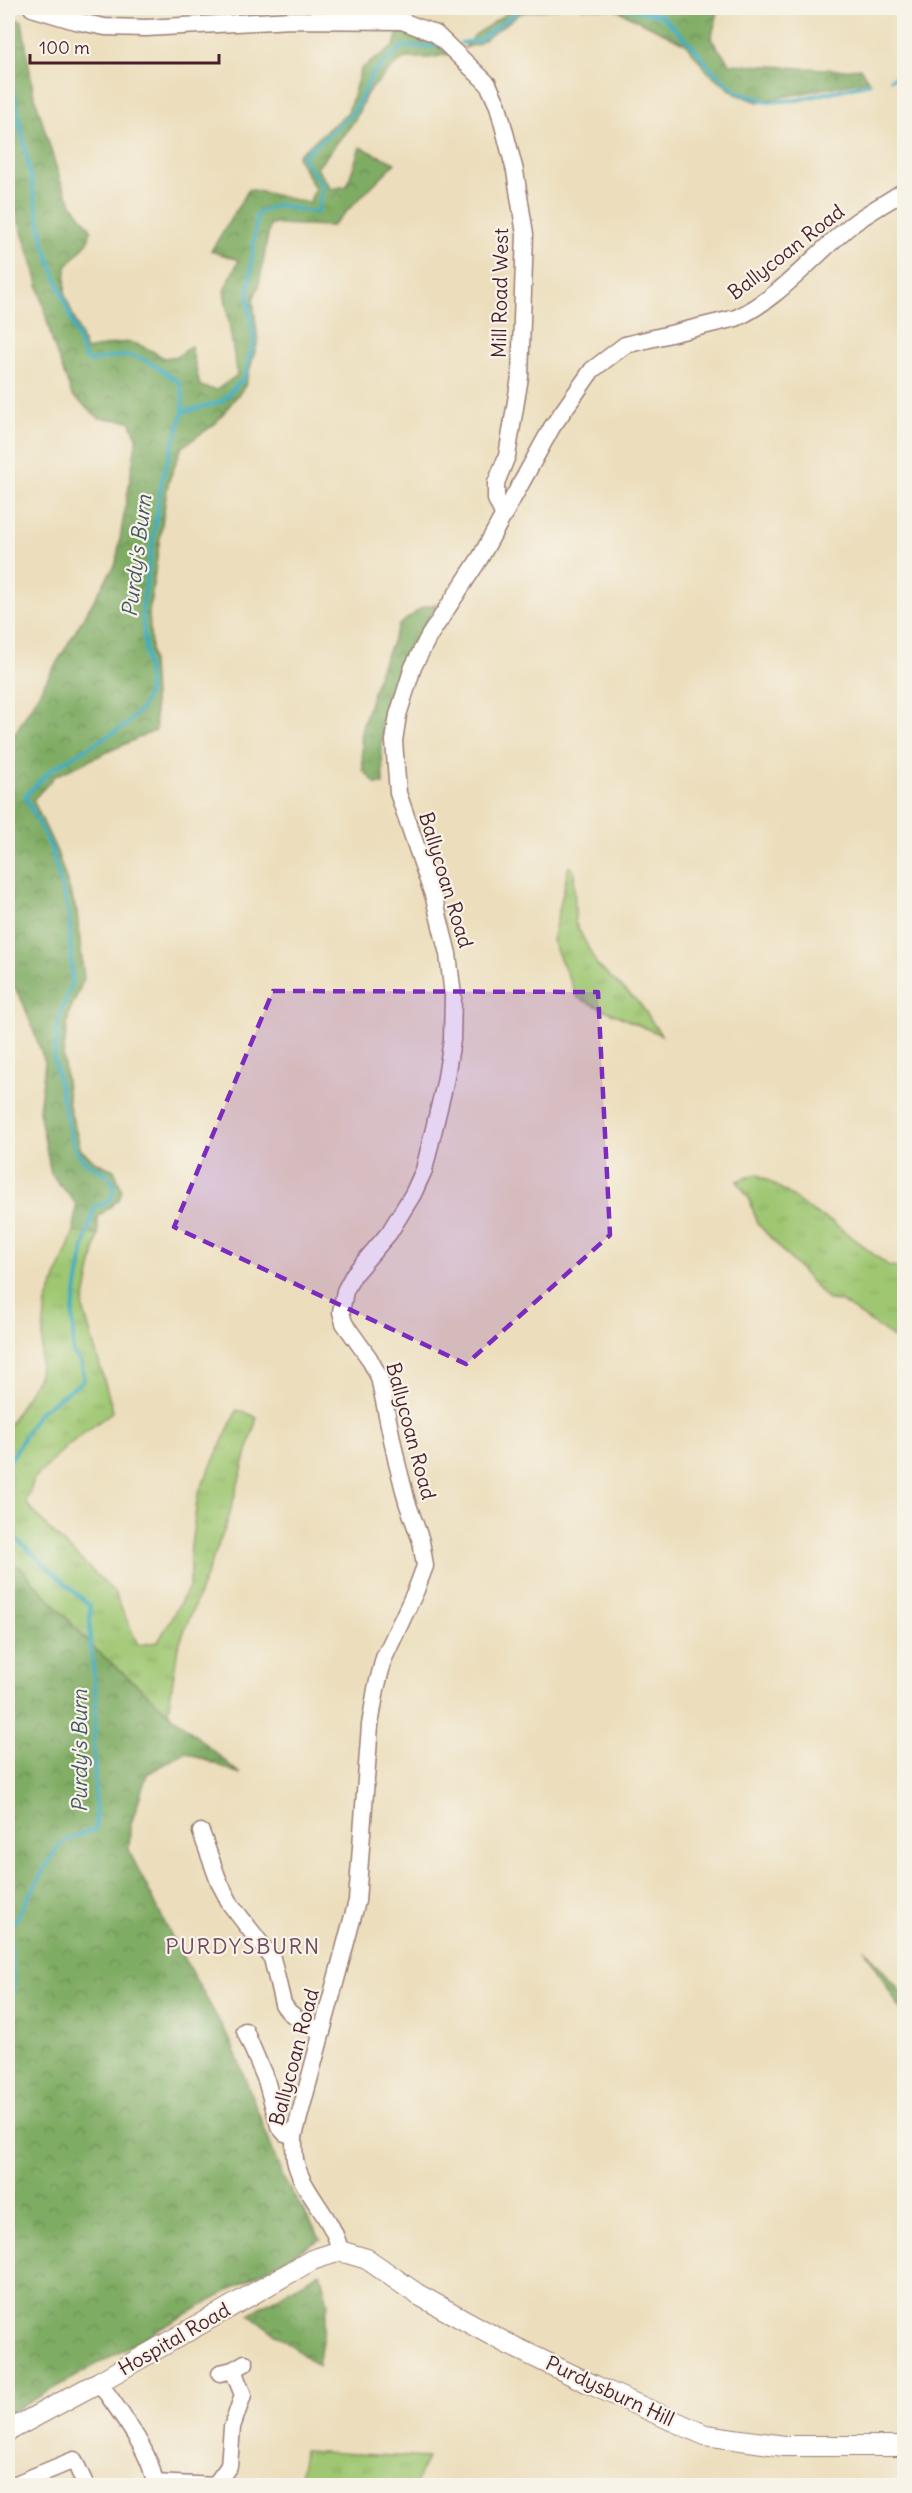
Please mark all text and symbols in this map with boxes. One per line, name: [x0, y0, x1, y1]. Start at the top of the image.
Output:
scale bar: [30, 27, 219, 65]
text: 100 m: [39, 36, 90, 59]
street label: Ballycoan Road: [723, 198, 849, 305]
street label: Mill Road West: [486, 227, 513, 358]
water label: Purdy's Burn: [116, 493, 157, 619]
street label: Ballycoan Road: [414, 809, 479, 951]
street label: Ballycoan Road: [381, 1360, 442, 1502]
water label: Purdy's Burn: [66, 1689, 93, 1812]
district label: PURDYSBURN: [165, 1932, 321, 1960]
street label: Ballycoan Road: [263, 1985, 324, 2128]
street label: Hospital Road: [113, 2296, 234, 2381]
street label: Purdysburn Hill: [542, 2350, 678, 2431]

